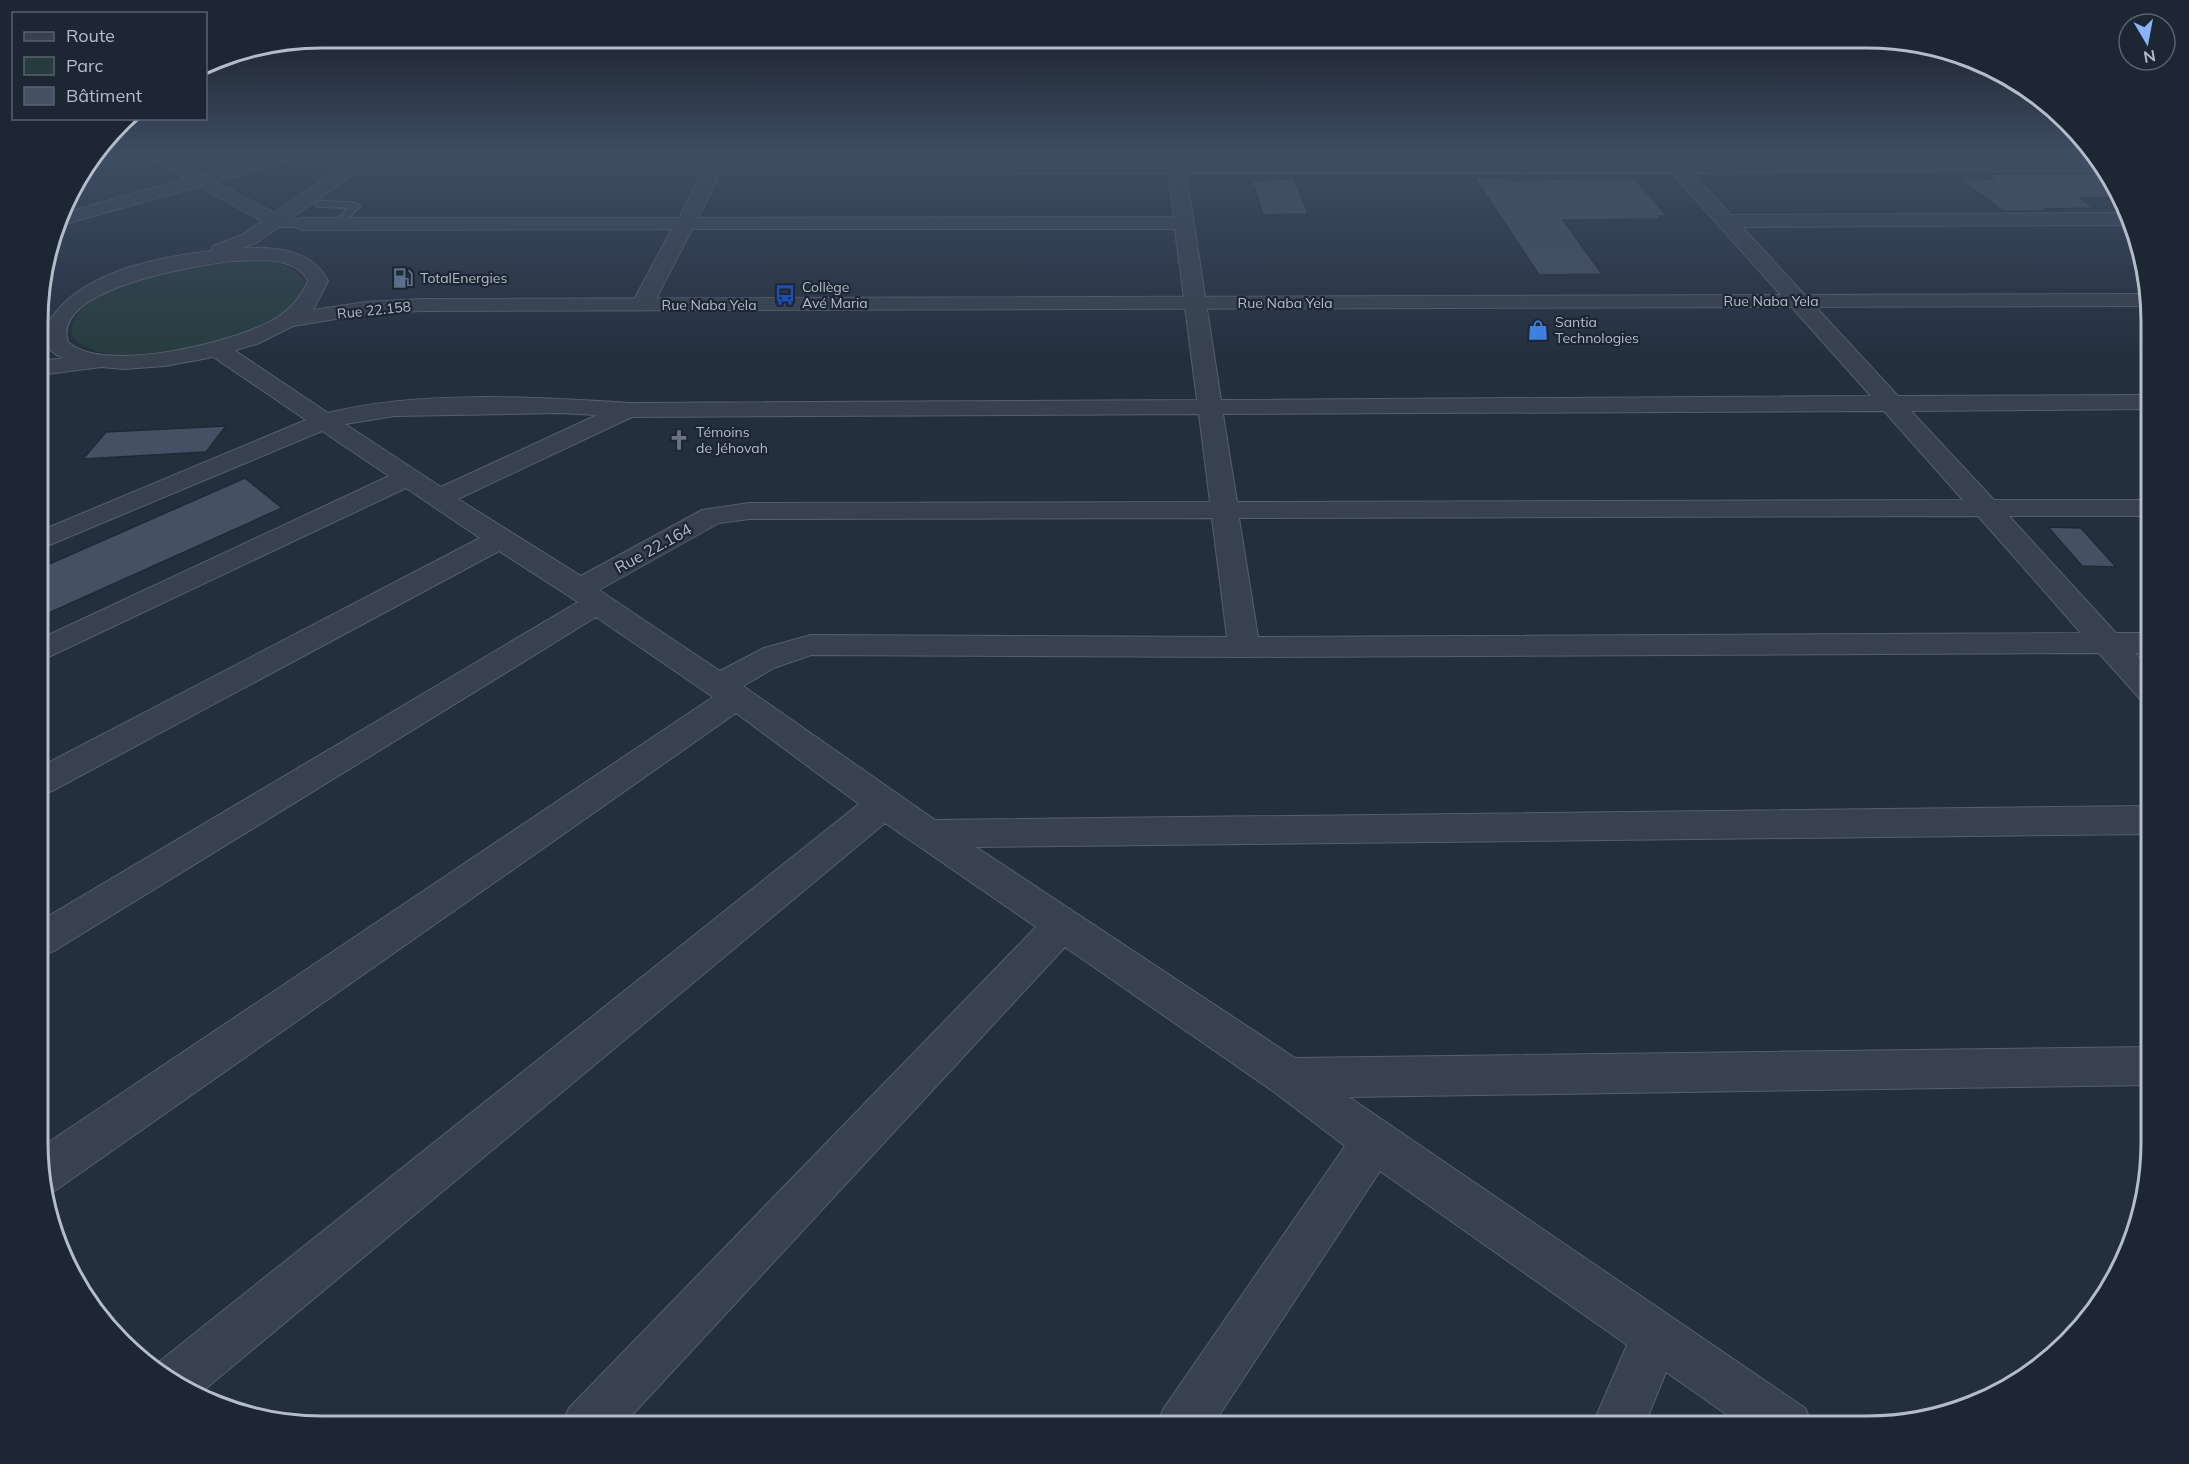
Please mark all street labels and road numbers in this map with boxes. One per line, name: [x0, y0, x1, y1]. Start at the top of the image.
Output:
street label: Rue Naba Yela: [1723, 292, 1819, 310]
street label: Rue Naba Yela: [1237, 294, 1333, 312]
street label: Rue Naba Yela: [661, 296, 757, 314]
street label: Rue 22.158: [336, 297, 412, 323]
street label: Rue 22.164: [611, 518, 695, 577]

